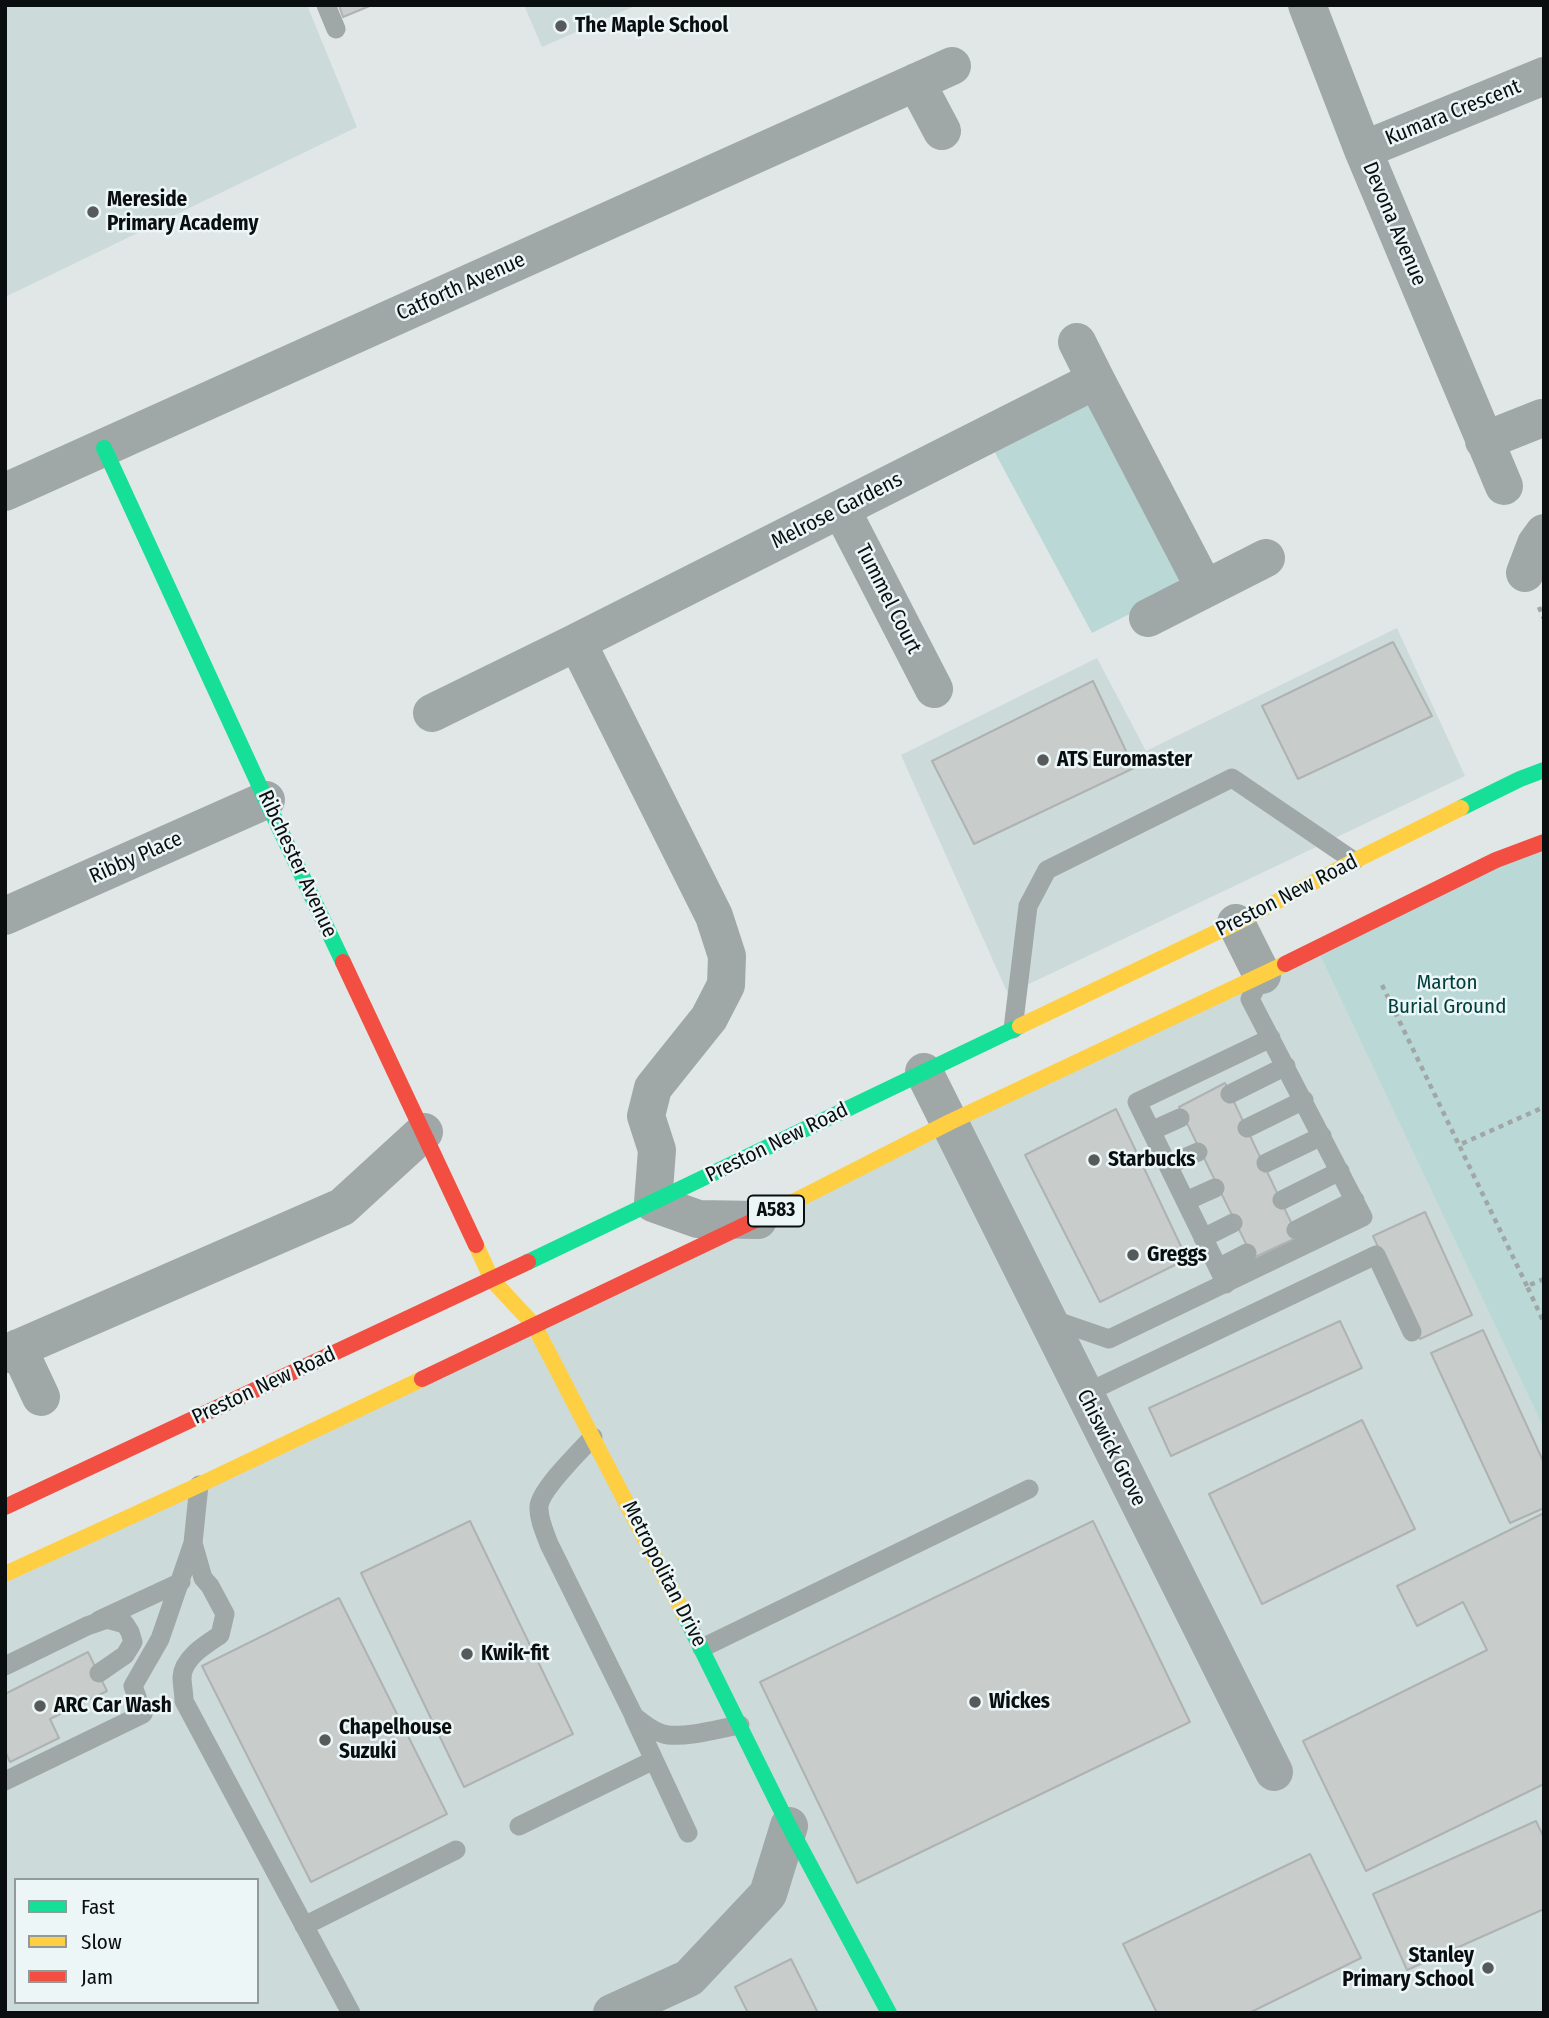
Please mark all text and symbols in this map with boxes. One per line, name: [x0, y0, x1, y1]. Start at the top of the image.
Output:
place label: The Maple School: [575, 13, 728, 39]
marker: The Maple School: [553, 18, 569, 34]
street label: Kumara Crescent: [1382, 74, 1524, 152]
street label: Devona Avenue: [1357, 158, 1431, 290]
place label: Mereside Primary Academy: [107, 187, 258, 237]
marker: Mereside Primary Academy: [85, 204, 101, 220]
street label: Catforth Avenue: [393, 247, 529, 327]
street label: Melrose Gardens: [767, 467, 907, 555]
street label: Tummel Court: [850, 540, 926, 658]
place label: ATS Euromaster: [1057, 747, 1192, 773]
marker: ATS Euromaster: [1035, 752, 1051, 768]
street label: Ribchester Avenue: [252, 786, 342, 942]
street label: Ribby Place: [86, 826, 186, 890]
street label: Preston New Road: [1212, 849, 1362, 943]
park label: Marton Burial Ground: [1388, 970, 1506, 1020]
street label: Preston New Road: [702, 1098, 852, 1188]
place label: Starbucks: [1108, 1147, 1195, 1173]
marker: Starbucks: [1086, 1152, 1102, 1168]
road number: A583: [748, 1196, 804, 1226]
place label: Greggs: [1147, 1242, 1207, 1268]
marker: Greggs: [1125, 1247, 1141, 1263]
street label: Preston New Road: [188, 1342, 340, 1430]
street label: Chiswick Grove: [1071, 1385, 1151, 1511]
street label: Metropolitan Drive: [616, 1497, 712, 1651]
place label: Kwik-fit: [481, 1641, 549, 1667]
marker: Kwik-fit: [459, 1646, 475, 1662]
place label: Wickes: [989, 1689, 1050, 1715]
place label: ARC Car Wash: [54, 1693, 172, 1719]
marker: Wickes: [967, 1694, 983, 1710]
marker: ARC Car Wash: [32, 1698, 48, 1714]
place label: Chapelhouse Suzuki: [339, 1715, 452, 1765]
marker: Chapelhouse Suzuki: [317, 1732, 333, 1748]
legend: [14, 1878, 259, 2004]
text: Fast: [81, 1894, 115, 1920]
text: Slow: [81, 1929, 122, 1955]
place label: Stanley Primary School: [1342, 1943, 1474, 1993]
marker: Stanley Primary School: [1480, 1960, 1496, 1976]
text: Jam: [81, 1964, 113, 1990]

